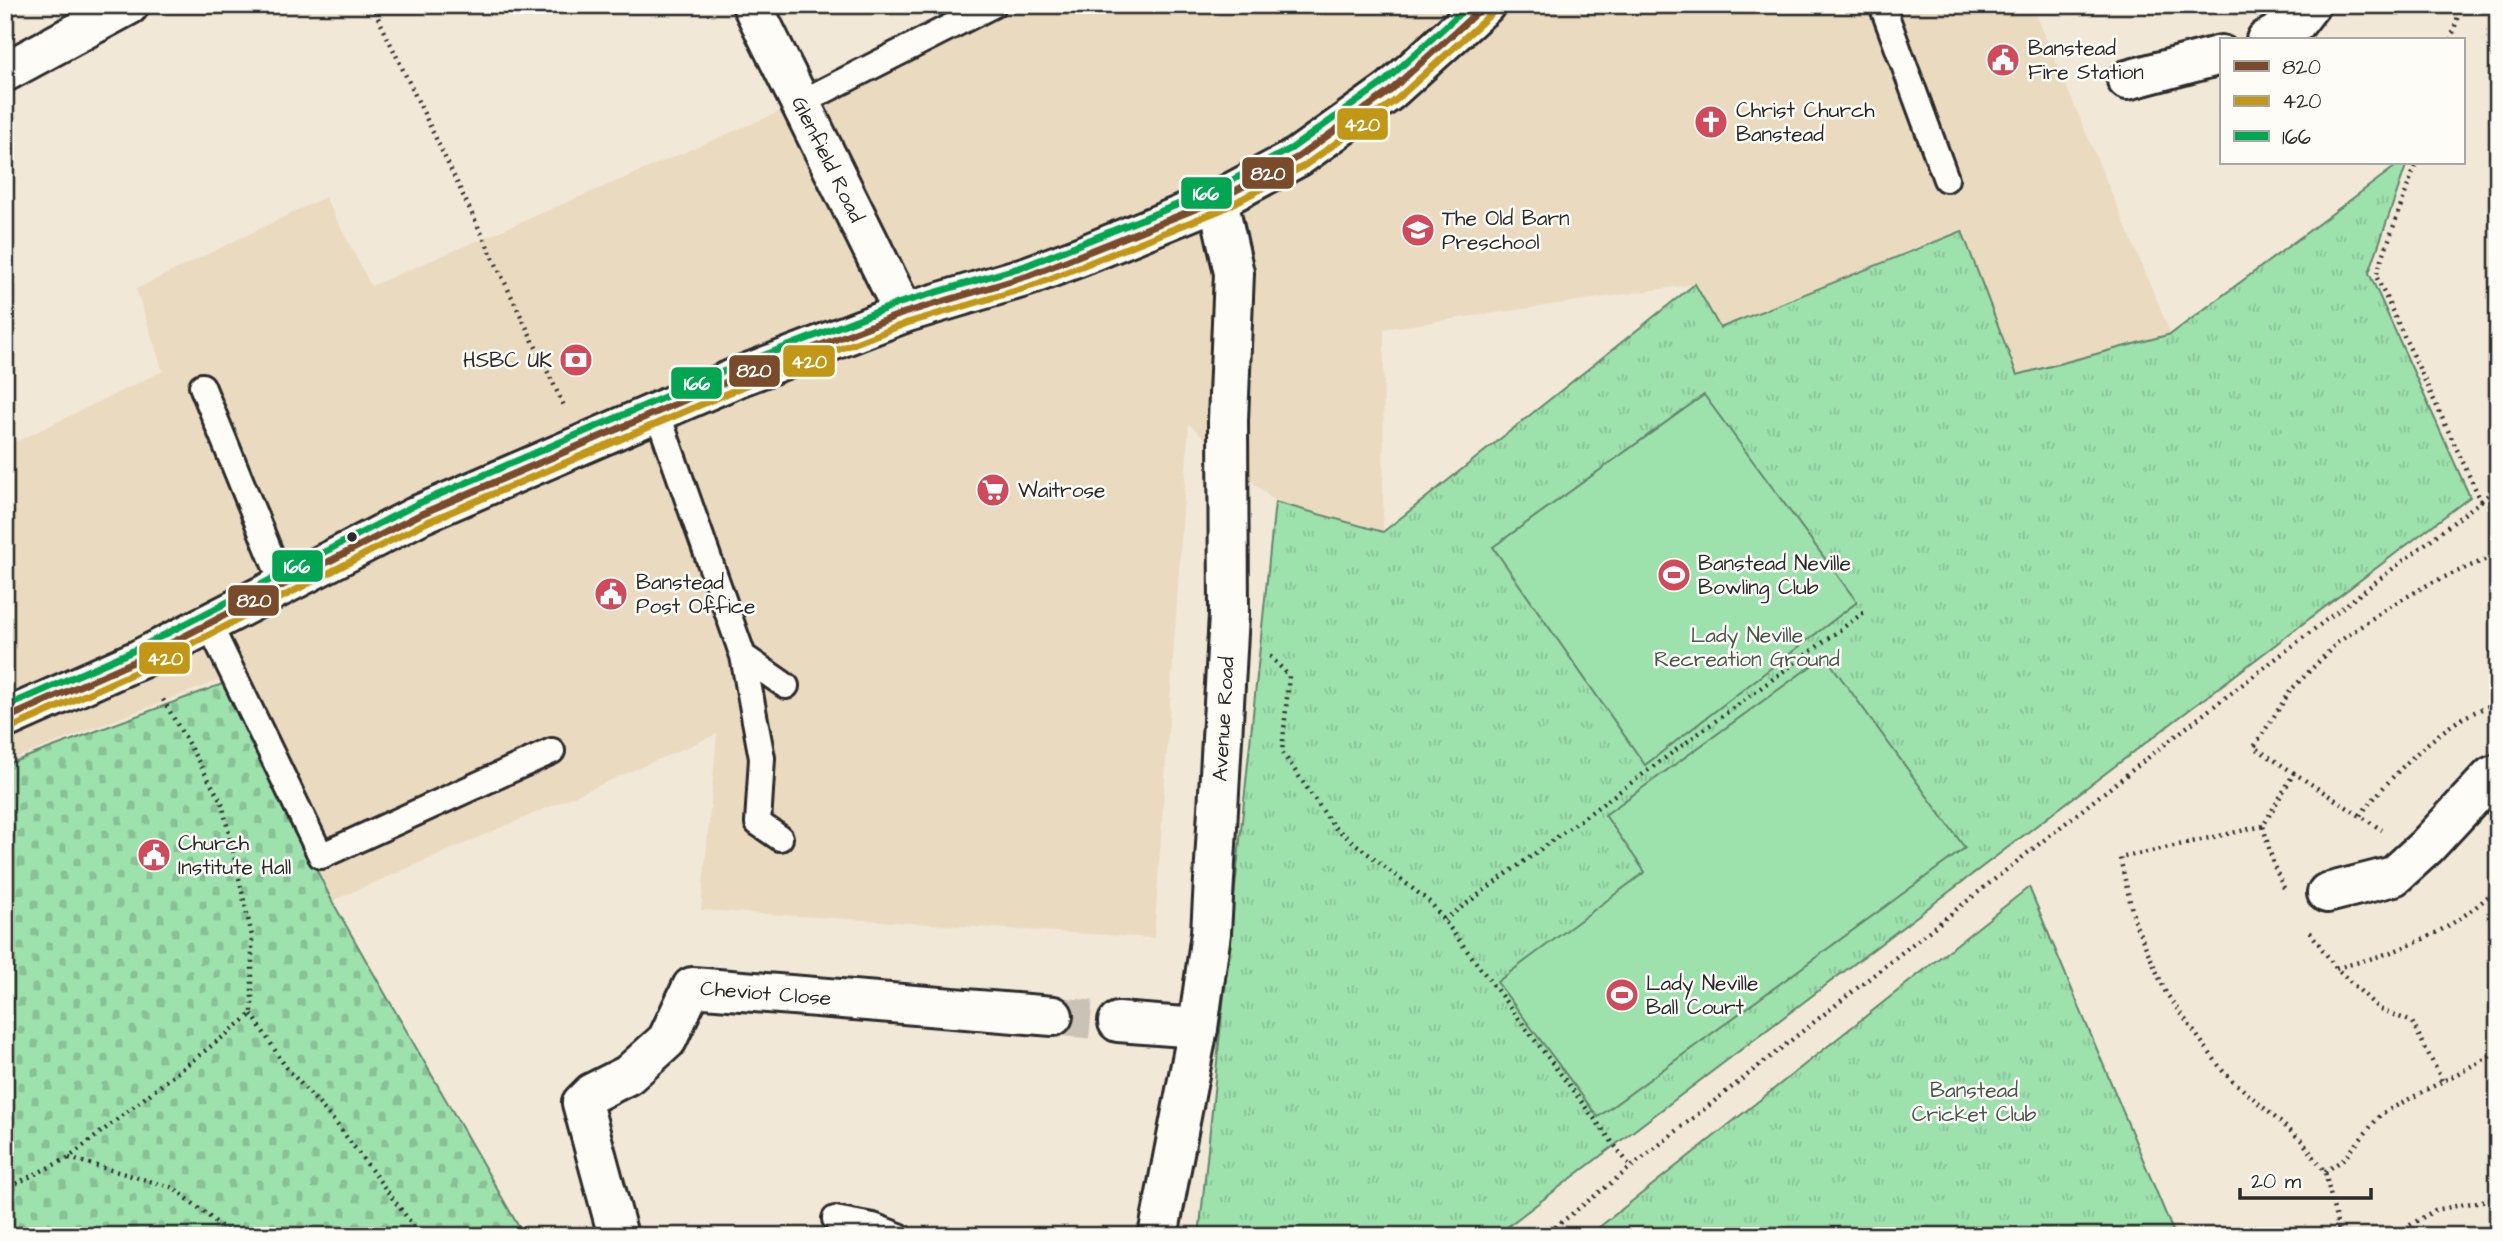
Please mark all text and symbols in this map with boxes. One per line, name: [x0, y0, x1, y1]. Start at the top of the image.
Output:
place label: Banstead Fire Station: [2028, 34, 2144, 87]
legend: [2220, 38, 2464, 164]
public building icon: Banstead Fire Station: [1984, 41, 2022, 79]
text: 820: [2282, 53, 2321, 82]
text: 420: [2282, 87, 2322, 116]
street label: Glenfield Road: [784, 91, 871, 228]
place label: Christ Church Banstead: [1736, 96, 1875, 149]
church icon: Christ Church Banstead: [1692, 103, 1730, 141]
line badge: 420: [1336, 107, 1389, 141]
text: 420: [1344, 112, 1380, 139]
text: 166: [2282, 123, 2311, 152]
line badge: 820: [1241, 156, 1295, 190]
text: 820: [1250, 161, 1286, 188]
line badge: 166: [1180, 176, 1233, 210]
text: 166: [1193, 181, 1219, 208]
place label: The Old Barn Preschool: [1442, 204, 1570, 257]
school or university icon: The Old Barn Preschool: [1399, 211, 1437, 249]
bank icon: HSBC UK: [557, 341, 595, 379]
line badge: 420: [782, 344, 836, 378]
place label: HSBC UK: [463, 346, 552, 375]
text: 420: [791, 349, 827, 376]
line badge: 820: [728, 354, 781, 388]
text: 820: [736, 358, 772, 385]
line badge: 166: [670, 366, 723, 400]
text: 166: [684, 371, 710, 398]
supermarket icon: Waitrose: [974, 471, 1012, 509]
place label: Waitrose: [1018, 476, 1105, 505]
unlabelled marker: [345, 530, 359, 544]
line badge: 166: [271, 549, 324, 583]
place label: Banstead Neville Bowling Club: [1698, 549, 1851, 604]
text: 166: [284, 554, 310, 581]
sports icon: Banstead Neville Bowling Club: [1655, 556, 1693, 594]
place label: Banstead Post Office: [636, 568, 755, 621]
public building icon: Banstead Post Office: [592, 575, 630, 613]
line badge: 820: [227, 584, 280, 617]
text: 820: [236, 588, 272, 615]
park label: Lady Neville Recreation Ground: [1654, 621, 1840, 674]
line badge: 420: [138, 641, 191, 675]
text: 420: [147, 646, 183, 673]
street label: Avenue Road: [1206, 656, 1242, 782]
place label: Church Institute Hall: [178, 829, 291, 882]
public building icon: Church Institute Hall: [135, 836, 173, 874]
place label: Lady Neville Ball Court: [1646, 969, 1759, 1022]
street label: Cheviot Close: [699, 974, 832, 1013]
sports icon: Lady Neville Ball Court: [1603, 976, 1641, 1014]
park label: Banstead Cricket Club: [1912, 1076, 2037, 1129]
scale bar: [2240, 1157, 2372, 1201]
text: 20 m: [2251, 1167, 2302, 1196]

